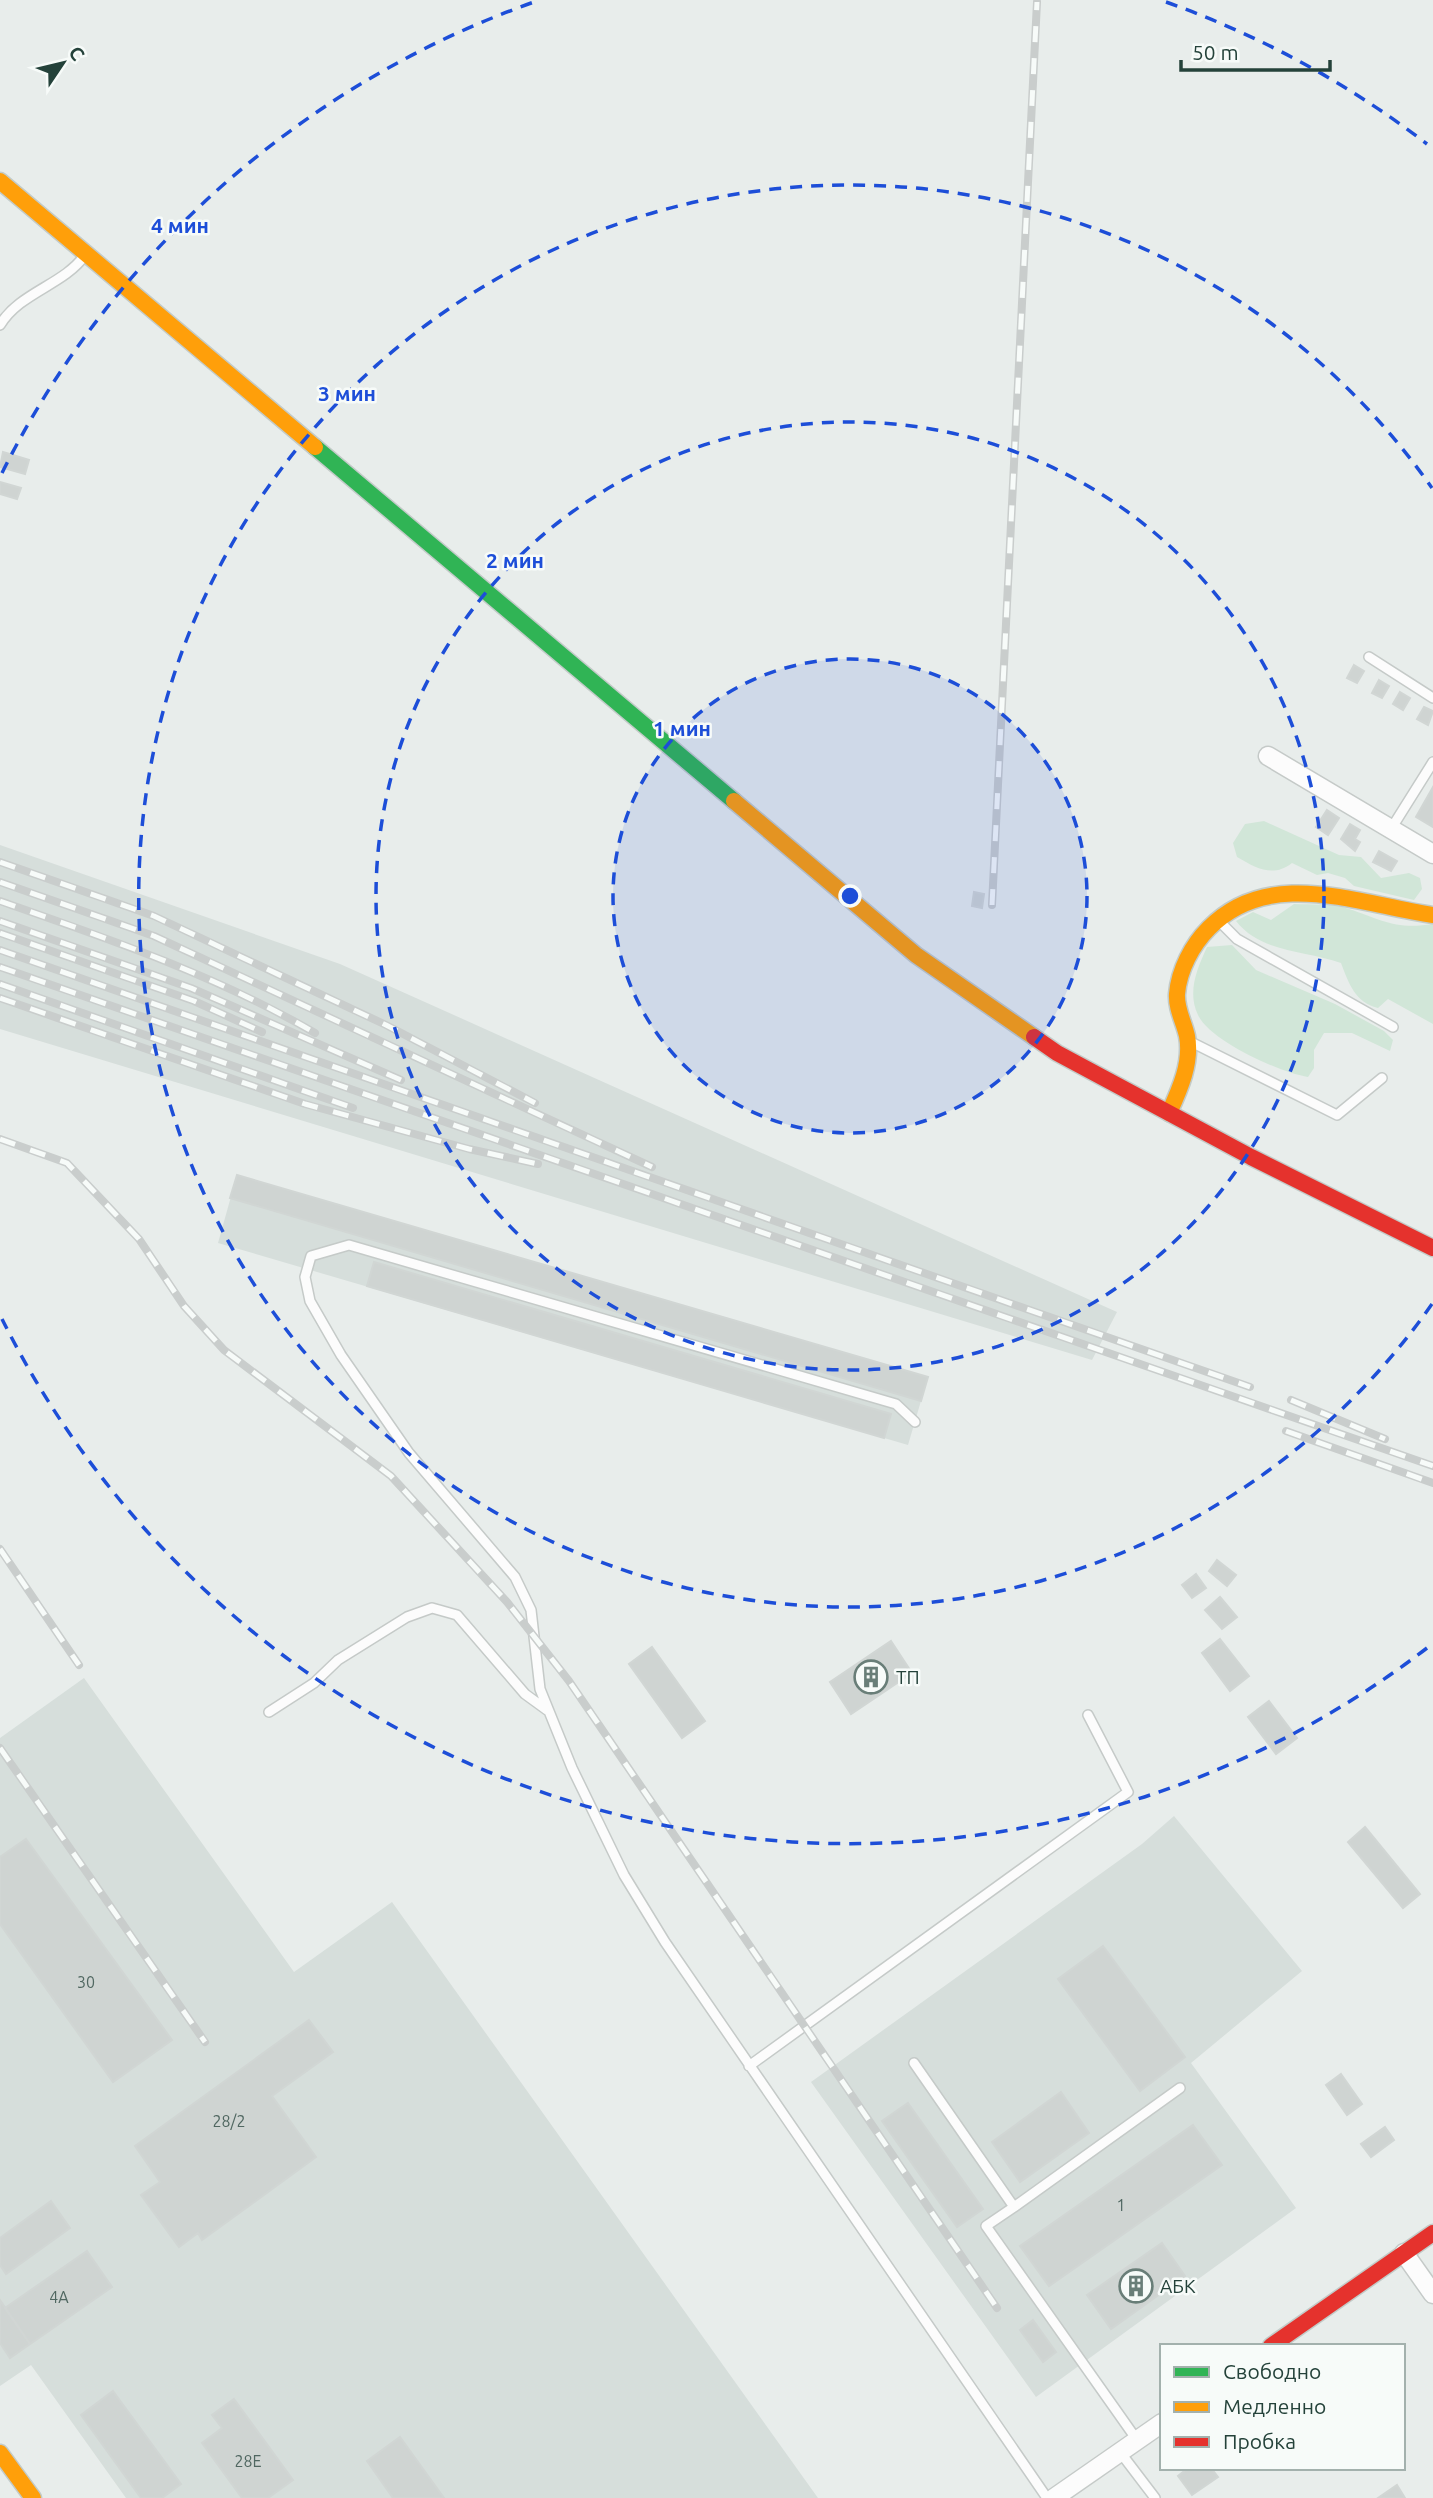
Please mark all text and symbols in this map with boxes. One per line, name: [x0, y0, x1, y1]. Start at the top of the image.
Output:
north arrow: [28, 28, 98, 98]
scale bar: [1181, 28, 1330, 72]
text: 50 m: [1192, 40, 1239, 64]
text: С: [64, 42, 89, 65]
text: 4 мин: [151, 213, 209, 237]
text: 3 мин: [318, 381, 376, 405]
text: 2 мин: [486, 548, 544, 572]
text: 1 мин: [653, 716, 711, 740]
centre of rings: [838, 884, 862, 908]
building icon: ТП: [852, 1658, 890, 1696]
place label: ТП: [896, 1666, 920, 1688]
house number: 30: [77, 1973, 95, 1991]
house number: 28/2: [213, 2112, 245, 2130]
house number: 1: [1116, 2196, 1126, 2214]
building icon: АБК: [1117, 2267, 1155, 2305]
place label: АБК: [1160, 2275, 1196, 2297]
house number: 4А: [49, 2288, 69, 2306]
legend: [1160, 2344, 1405, 2470]
text: Свободно: [1223, 2359, 1321, 2383]
text: Медленно: [1223, 2394, 1326, 2418]
text: Пробка: [1223, 2429, 1296, 2453]
house number: 28Е: [234, 2452, 262, 2470]

